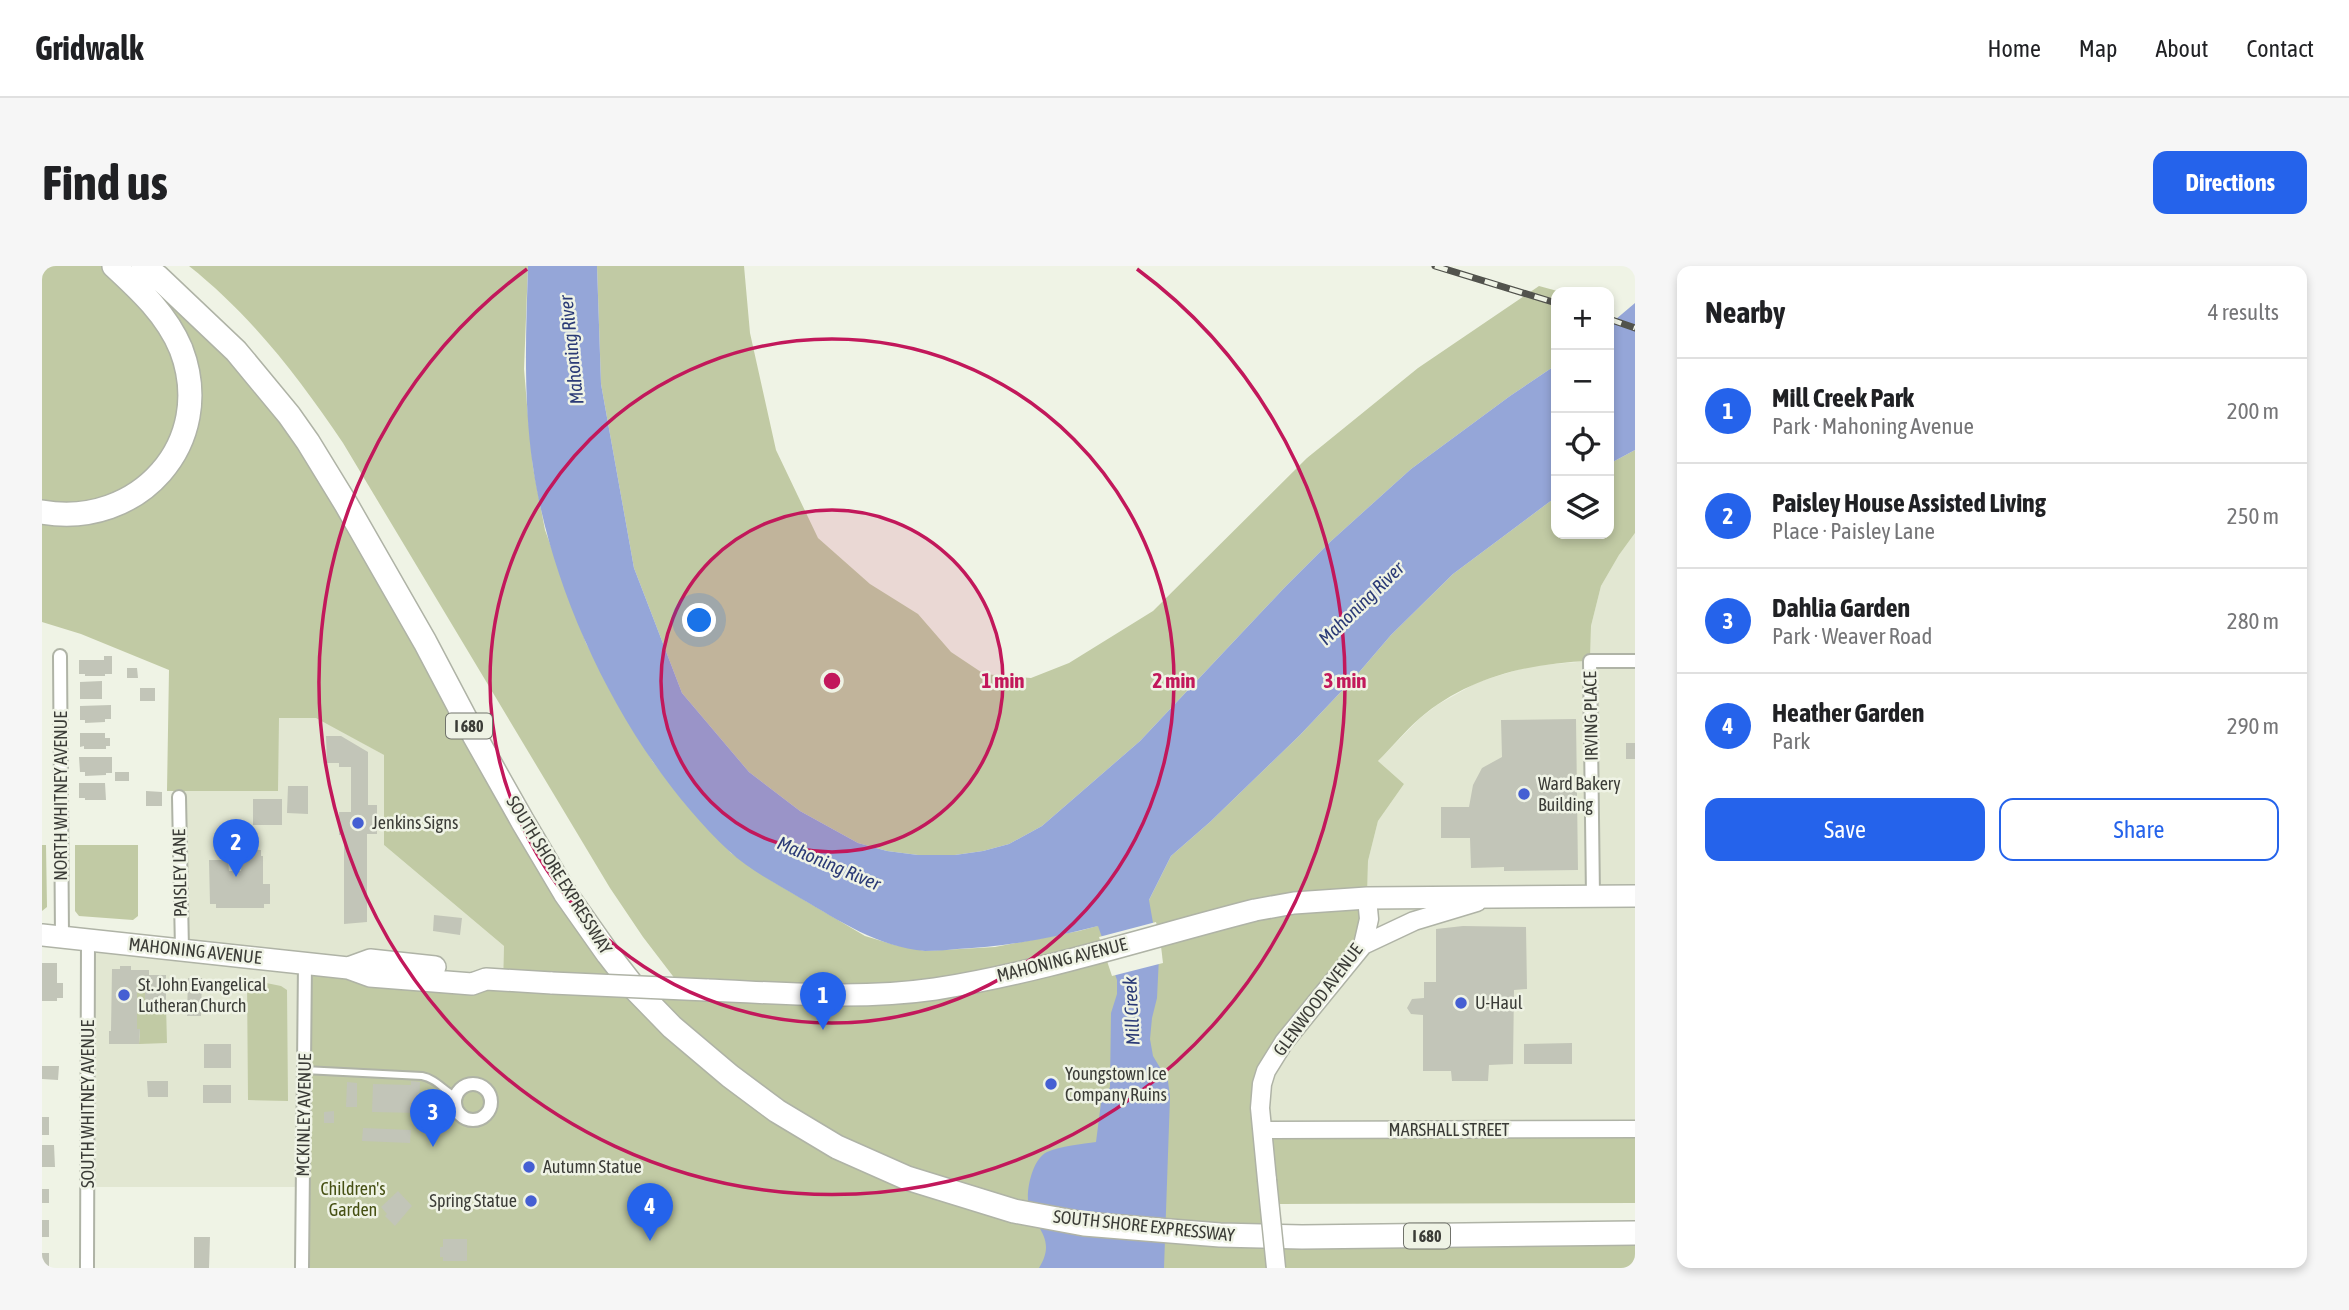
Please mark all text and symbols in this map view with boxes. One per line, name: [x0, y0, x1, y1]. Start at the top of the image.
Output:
text: Gridwalk: [35, 29, 143, 67]
text: Home: [1987, 35, 2041, 62]
text: Map: [2079, 35, 2117, 62]
text: About: [2155, 35, 2208, 62]
text: Contact: [2246, 35, 2314, 62]
button: Directions: [2153, 151, 2307, 214]
text: Find us: [42, 154, 168, 210]
map controls: [1551, 287, 1614, 539]
button: +: [1551, 287, 1614, 350]
water label: Mahoning River: [554, 293, 588, 406]
text: Nearby: [1705, 295, 1785, 329]
text: 4 results: [2208, 299, 2279, 325]
button: −: [1551, 350, 1614, 413]
text: Mill Creek Park: [1772, 383, 1914, 413]
text: 1: [1723, 398, 1733, 424]
text: 200 m: [2227, 398, 2279, 424]
button: locate: [1551, 413, 1614, 476]
text: Park · Mahoning Avenue: [1772, 413, 1974, 439]
button: layers: [1551, 476, 1614, 539]
text: Paisley House Assisted Living: [1772, 488, 2046, 518]
text: 2: [1723, 503, 1733, 529]
text: 250 m: [2227, 503, 2279, 529]
text: Place · Paisley Lane: [1772, 518, 1935, 544]
water label: Mahoning River: [1314, 556, 1409, 649]
text: Dahlia Garden: [1772, 593, 1910, 623]
your location: [682, 603, 716, 637]
text: 3: [1723, 608, 1733, 634]
text: 280 m: [2227, 608, 2279, 634]
text: Park · Weaver Road: [1772, 623, 1932, 649]
text: 1 min: [982, 668, 1024, 692]
text: 2 min: [1153, 668, 1195, 692]
text: 3 min: [1324, 668, 1366, 692]
centre of rings: [820, 669, 844, 693]
street label: IRVING PLACE: [1579, 671, 1602, 761]
text: Heather Garden: [1772, 698, 1924, 728]
street label: NORTH WHITNEY AVENUE: [50, 711, 71, 881]
road number: I 680: [446, 713, 492, 738]
text: 4: [1723, 713, 1733, 739]
text: 290 m: [2227, 713, 2279, 739]
text: Park: [1772, 728, 1810, 754]
place label: Ward Bakery Building: [1538, 773, 1621, 815]
marker: Ward Bakery Building: [1516, 786, 1532, 802]
street label: SOUTH SHORE EXPRESSWAY: [502, 792, 617, 958]
button: Save: [1705, 798, 1985, 861]
button: Share: [1999, 798, 2279, 861]
place label: Jenkins Signs: [372, 812, 458, 833]
marker: Jenkins Signs: [350, 815, 366, 831]
pin: 2: [213, 819, 259, 877]
street label: PAISLEY LANE: [168, 828, 191, 917]
water label: Mahoning River: [774, 831, 885, 895]
street label: MAHONING AVENUE: [128, 933, 263, 968]
street label: MAHONING AVENUE: [995, 933, 1130, 986]
street label: GLENWOOD AVENUE: [1269, 939, 1367, 1060]
pin: 1: [800, 972, 846, 1030]
place label: St. John Evangelical Lutheran Church: [138, 974, 267, 1016]
water label: Mill Creek: [1118, 976, 1144, 1046]
marker: St. John Evangelical Lutheran Church: [116, 987, 132, 1003]
place label: U-Haul: [1475, 992, 1523, 1013]
marker: U-Haul: [1453, 995, 1469, 1011]
street label: SOUTH WHITNEY AVENUE: [77, 1020, 98, 1188]
street label: MCKINLEY AVENUE: [292, 1053, 315, 1177]
place label: Youngstown Ice Company Ruins: [1065, 1063, 1167, 1105]
marker: Youngstown Ice Company Ruins: [1043, 1076, 1059, 1092]
pin: 3: [410, 1089, 456, 1147]
street label: MARSHALL STREET: [1389, 1119, 1509, 1140]
place label: Autumn Statue: [543, 1156, 642, 1177]
marker: Autumn Statue: [521, 1159, 537, 1175]
park label: Children's Garden: [320, 1178, 386, 1220]
pin: 4: [627, 1183, 673, 1241]
place label: Spring Statue: [429, 1190, 517, 1211]
marker: Spring Statue: [523, 1193, 539, 1209]
street label: SOUTH SHORE EXPRESSWAY: [1052, 1206, 1236, 1245]
road number: I 680: [1404, 1224, 1450, 1248]

